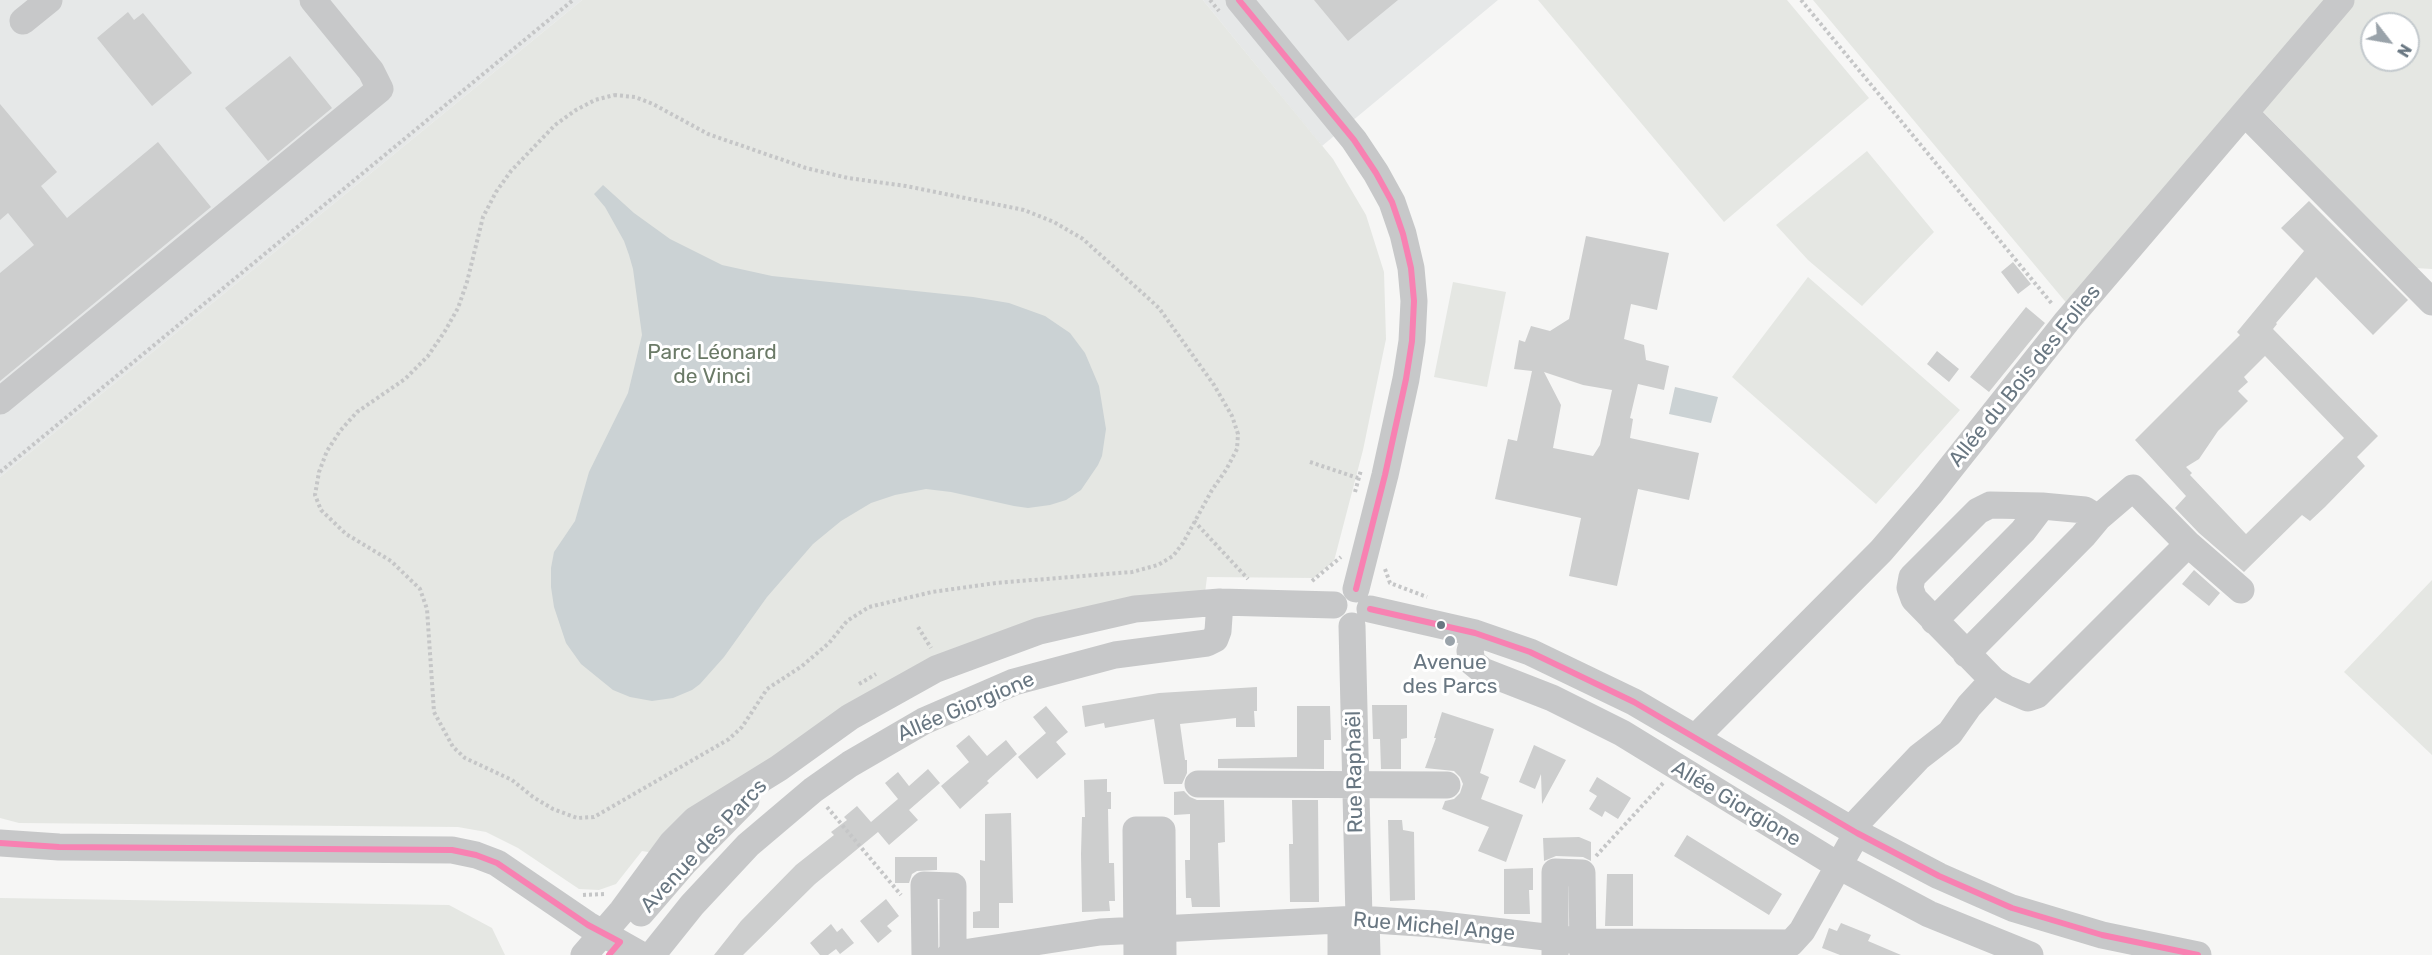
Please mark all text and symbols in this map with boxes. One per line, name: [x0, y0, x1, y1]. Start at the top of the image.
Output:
north arrow: [2360, 12, 2420, 72]
text: N: [2393, 41, 2415, 60]
street label: Allée du Bois des Folies: [1944, 280, 2106, 472]
park label: Parc Léonard de Vinci: [647, 340, 777, 390]
unlabelled marker: [1435, 619, 1447, 631]
marker: Avenue des Parcs: [1443, 634, 1457, 648]
place label: Avenue des Parcs: [1402, 650, 1498, 700]
street label: Allée Giorgione: [894, 667, 1038, 747]
street label: Rue Raphaël: [1341, 711, 1369, 833]
street label: Allée Giorgione: [1667, 756, 1805, 852]
street label: Avenue des Parcs: [636, 774, 772, 918]
street label: Rue Michel Ange: [1352, 907, 1516, 947]

